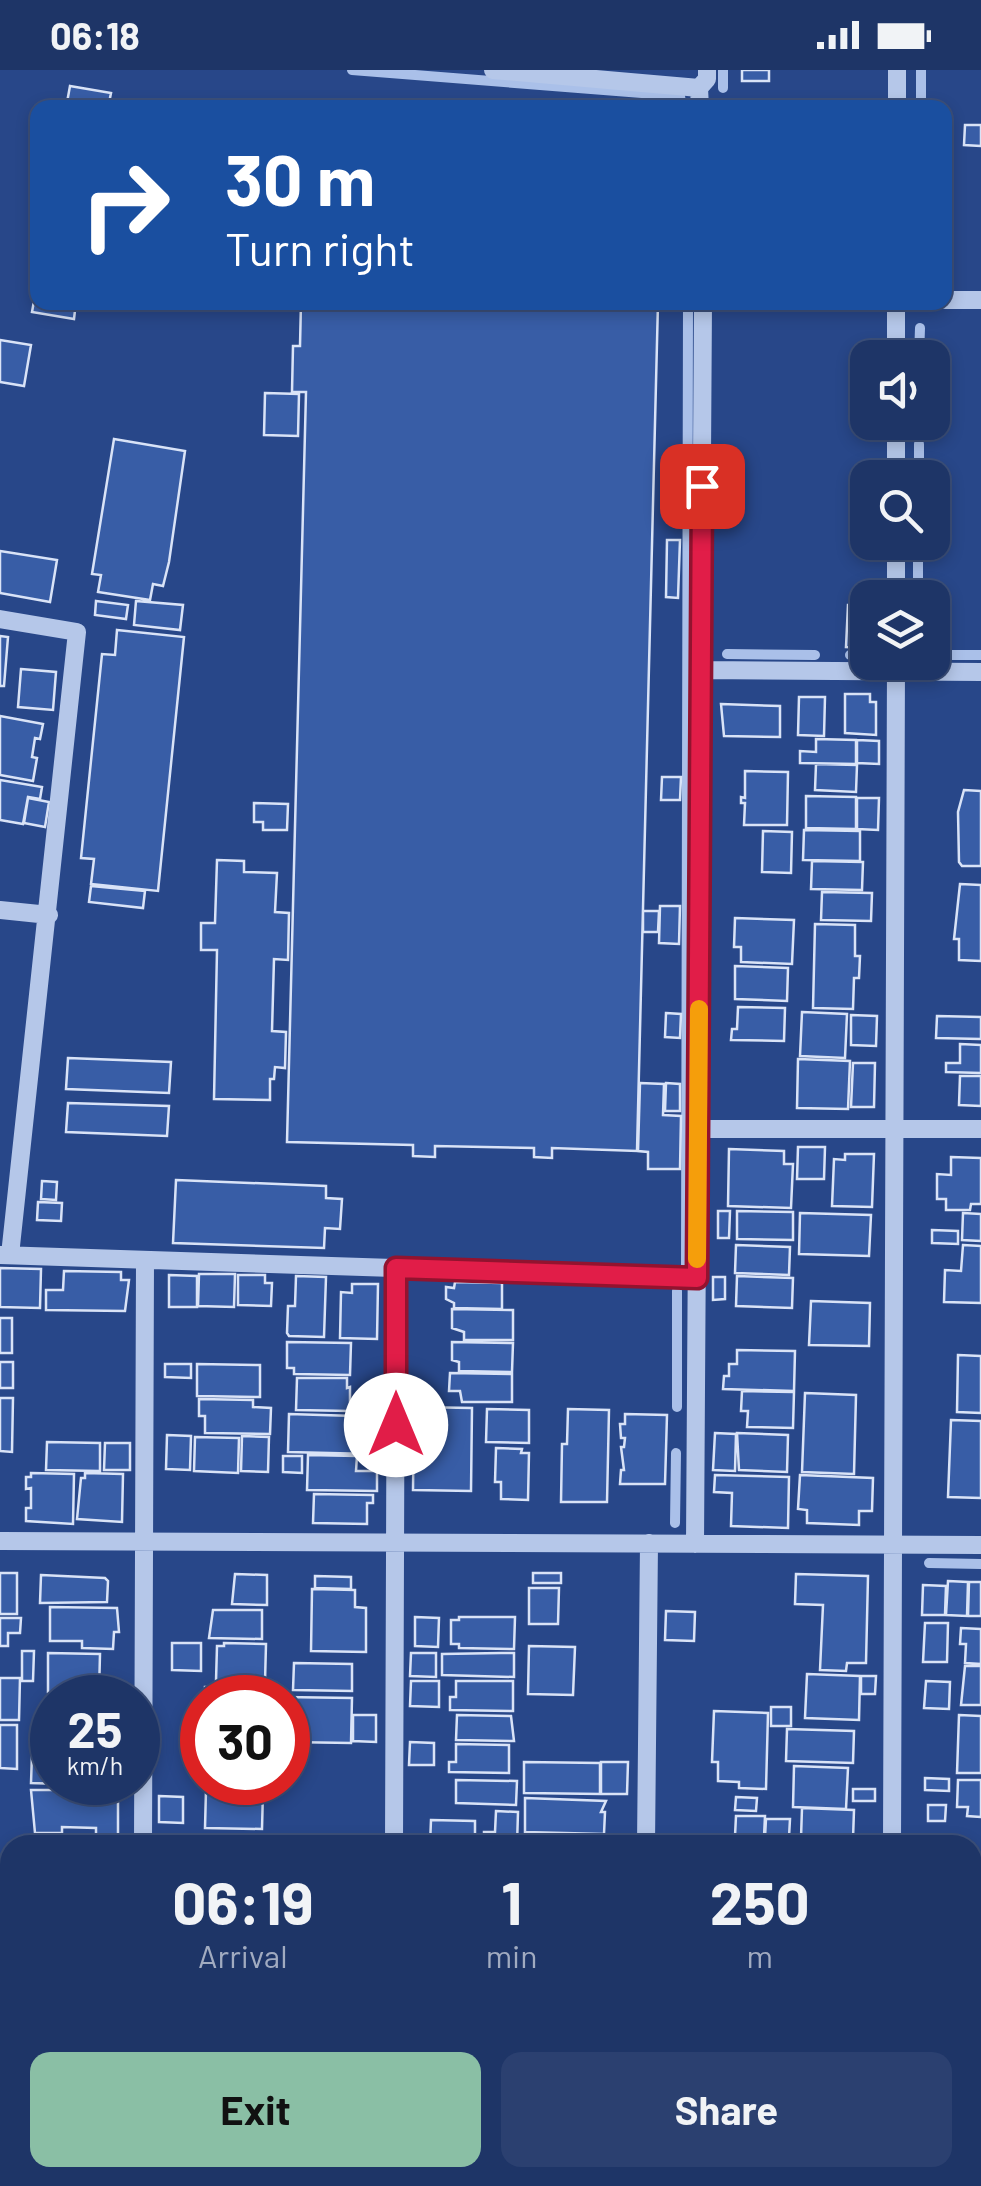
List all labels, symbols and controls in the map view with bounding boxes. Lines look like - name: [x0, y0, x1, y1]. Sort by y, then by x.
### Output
- text: 06:18: [50, 12, 140, 58]
- text: 30 m: [225, 136, 375, 220]
- icon: right: [60, 140, 190, 270]
- text: Turn right: [225, 221, 415, 275]
- map controls: [850, 340, 950, 680]
- button: sound: [850, 340, 950, 440]
- pin: [660, 444, 745, 529]
- icon: arrive: [675, 459, 730, 514]
- button: search: [850, 460, 950, 560]
- button: layers: [850, 580, 950, 680]
- position arrow: [344, 1373, 448, 1477]
- speed limit sign: 30: [180, 1675, 310, 1805]
- text: 25: [68, 1698, 122, 1758]
- text: km/h: [67, 1750, 123, 1780]
- text: 06:19: [172, 1865, 314, 1937]
- text: 1: [501, 1865, 522, 1937]
- text: 250: [710, 1865, 810, 1937]
- text: Arrival: [198, 1936, 288, 1974]
- text: min: [486, 1936, 538, 1974]
- text: m: [747, 1936, 773, 1974]
- button: Exit: [30, 2052, 481, 2167]
- button: Share: [501, 2052, 952, 2167]

